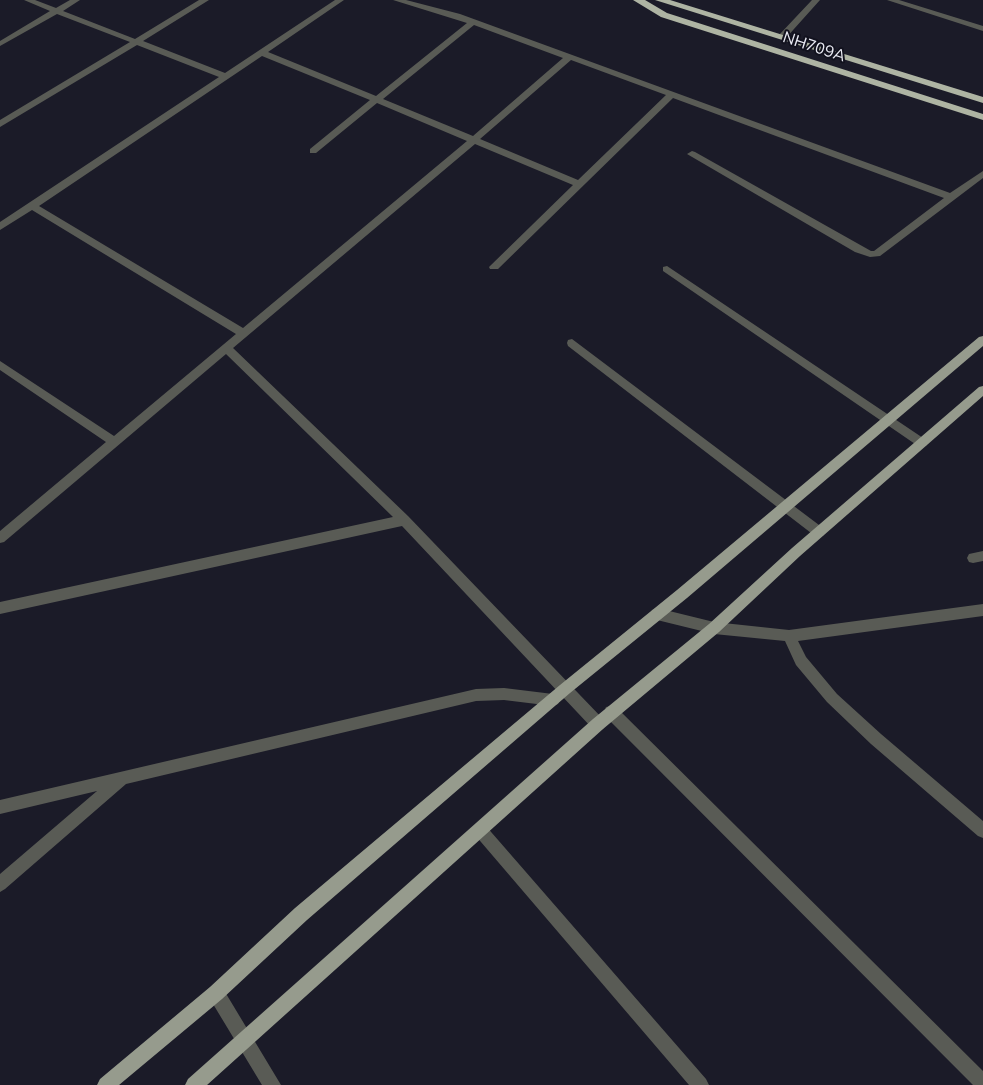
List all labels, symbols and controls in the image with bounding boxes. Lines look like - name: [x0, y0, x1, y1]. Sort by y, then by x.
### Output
- street label: NH709A: [780, 28, 848, 66]

